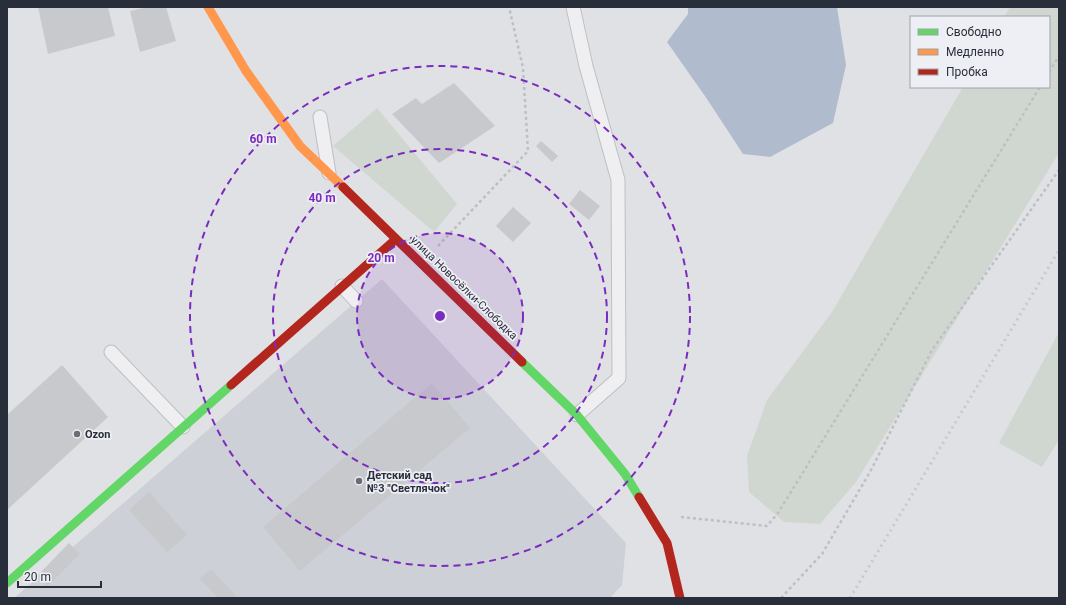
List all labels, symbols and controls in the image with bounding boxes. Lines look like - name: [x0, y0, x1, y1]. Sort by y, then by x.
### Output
- legend: [910, 16, 1050, 88]
- text: Свободно: [946, 25, 1002, 39]
- text: Медленно: [946, 45, 1004, 59]
- text: Пробка: [946, 65, 988, 79]
- text: 60 m: [249, 132, 277, 146]
- text: 40 m: [308, 191, 336, 205]
- street label: улица Новосёлки-Слободка: [408, 234, 520, 342]
- text: 20 m: [367, 251, 395, 265]
- centre of rings: [433, 309, 447, 323]
- place label: Ozon: [85, 428, 110, 441]
- marker: Ozon: [72, 429, 82, 439]
- place label: Детский сад №3 "Светлячок": [367, 469, 450, 495]
- marker: Детский сад №3 "Светлячок": [354, 476, 364, 486]
- scale bar: [18, 563, 101, 589]
- text: 20 m: [24, 570, 51, 584]

